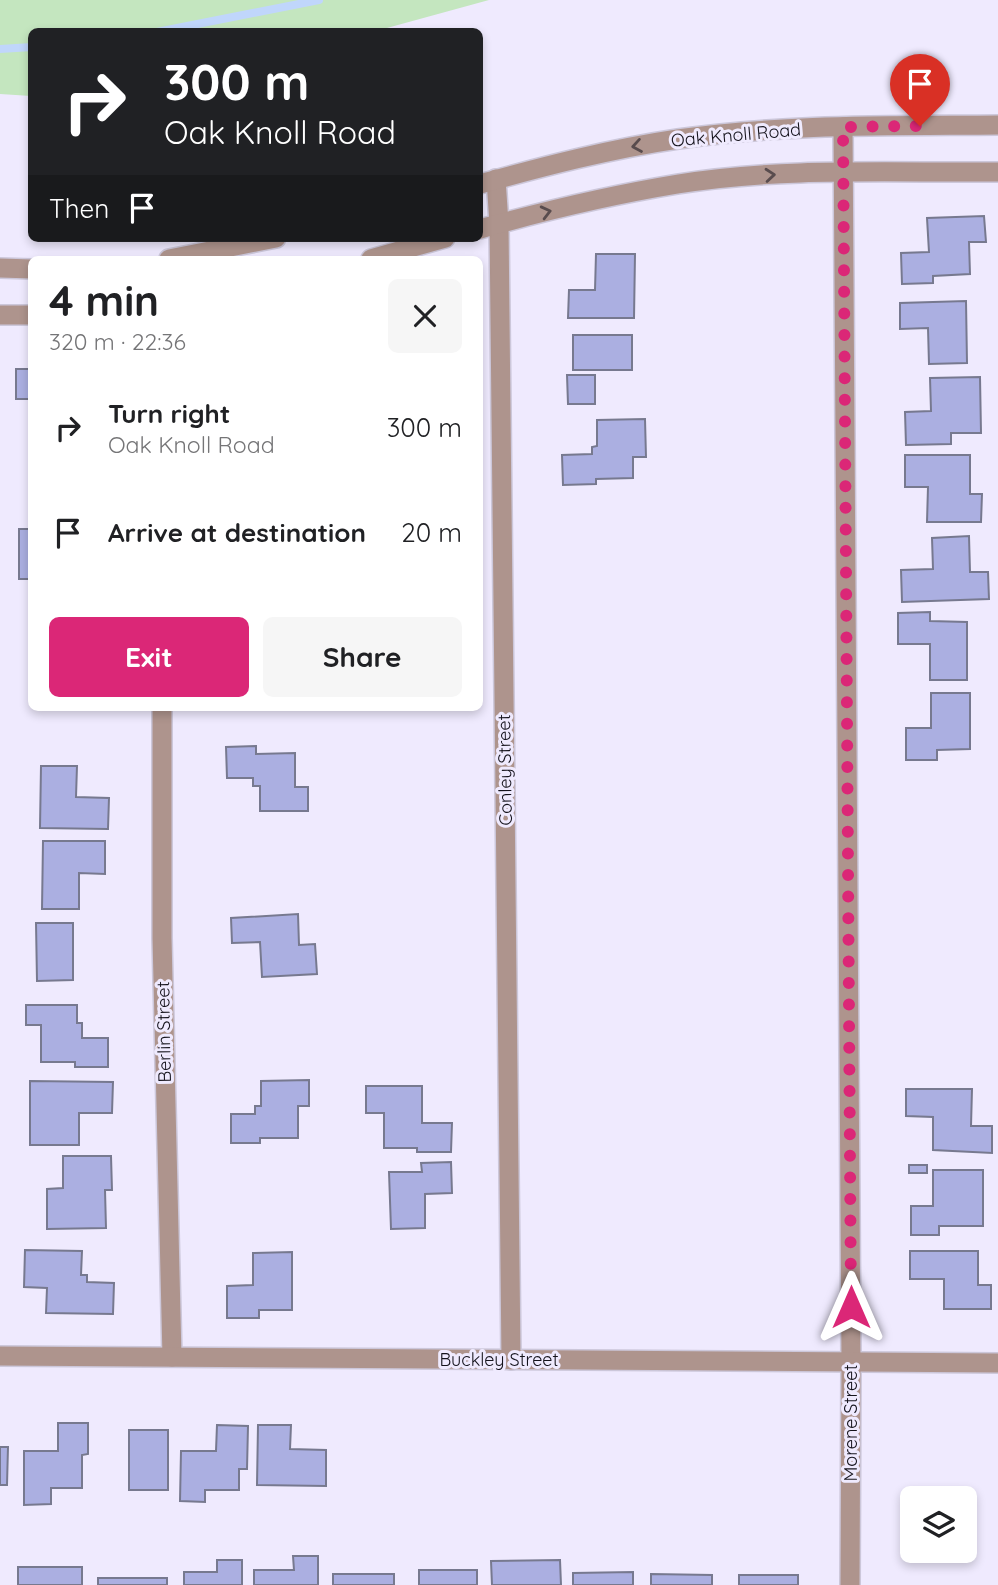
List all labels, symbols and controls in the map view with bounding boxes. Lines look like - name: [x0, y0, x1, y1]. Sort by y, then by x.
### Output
- text: 300 m: [164, 51, 309, 112]
- pin: [890, 54, 950, 126]
- icon: right: [49, 56, 140, 147]
- icon: arrive: [901, 65, 939, 103]
- text: Oak Knoll Road: [164, 112, 396, 152]
- street label: Oak Knoll Road: [670, 117, 802, 152]
- one-way arrow: [631, 138, 643, 153]
- one-way arrow: [765, 168, 776, 183]
- icon: arrive: [123, 189, 161, 227]
- text: Then: [49, 192, 109, 225]
- one-way arrow: [540, 206, 552, 220]
- text: 4 min: [49, 274, 159, 327]
- button: close: [388, 279, 462, 353]
- text: 320 m · 22:36: [49, 327, 186, 356]
- text: Turn right: [108, 397, 230, 430]
- icon: right: [49, 409, 87, 447]
- text: 300 m: [387, 411, 462, 444]
- text: Oak Knoll Road: [108, 430, 275, 459]
- icon: arrive: [49, 514, 87, 552]
- text: Arrive at destination: [108, 516, 366, 549]
- text: 20 m: [401, 516, 462, 549]
- button: Exit: [49, 617, 249, 697]
- button: Share: [263, 617, 462, 697]
- street label: Conley Street: [492, 714, 517, 826]
- street label: Berlin Street: [151, 981, 176, 1083]
- position arrow: [814, 1270, 888, 1344]
- street label: Buckley Street: [439, 1348, 559, 1371]
- street label: Morene Street: [839, 1364, 862, 1482]
- map controls: [900, 1486, 977, 1563]
- button: layers: [900, 1486, 977, 1563]

